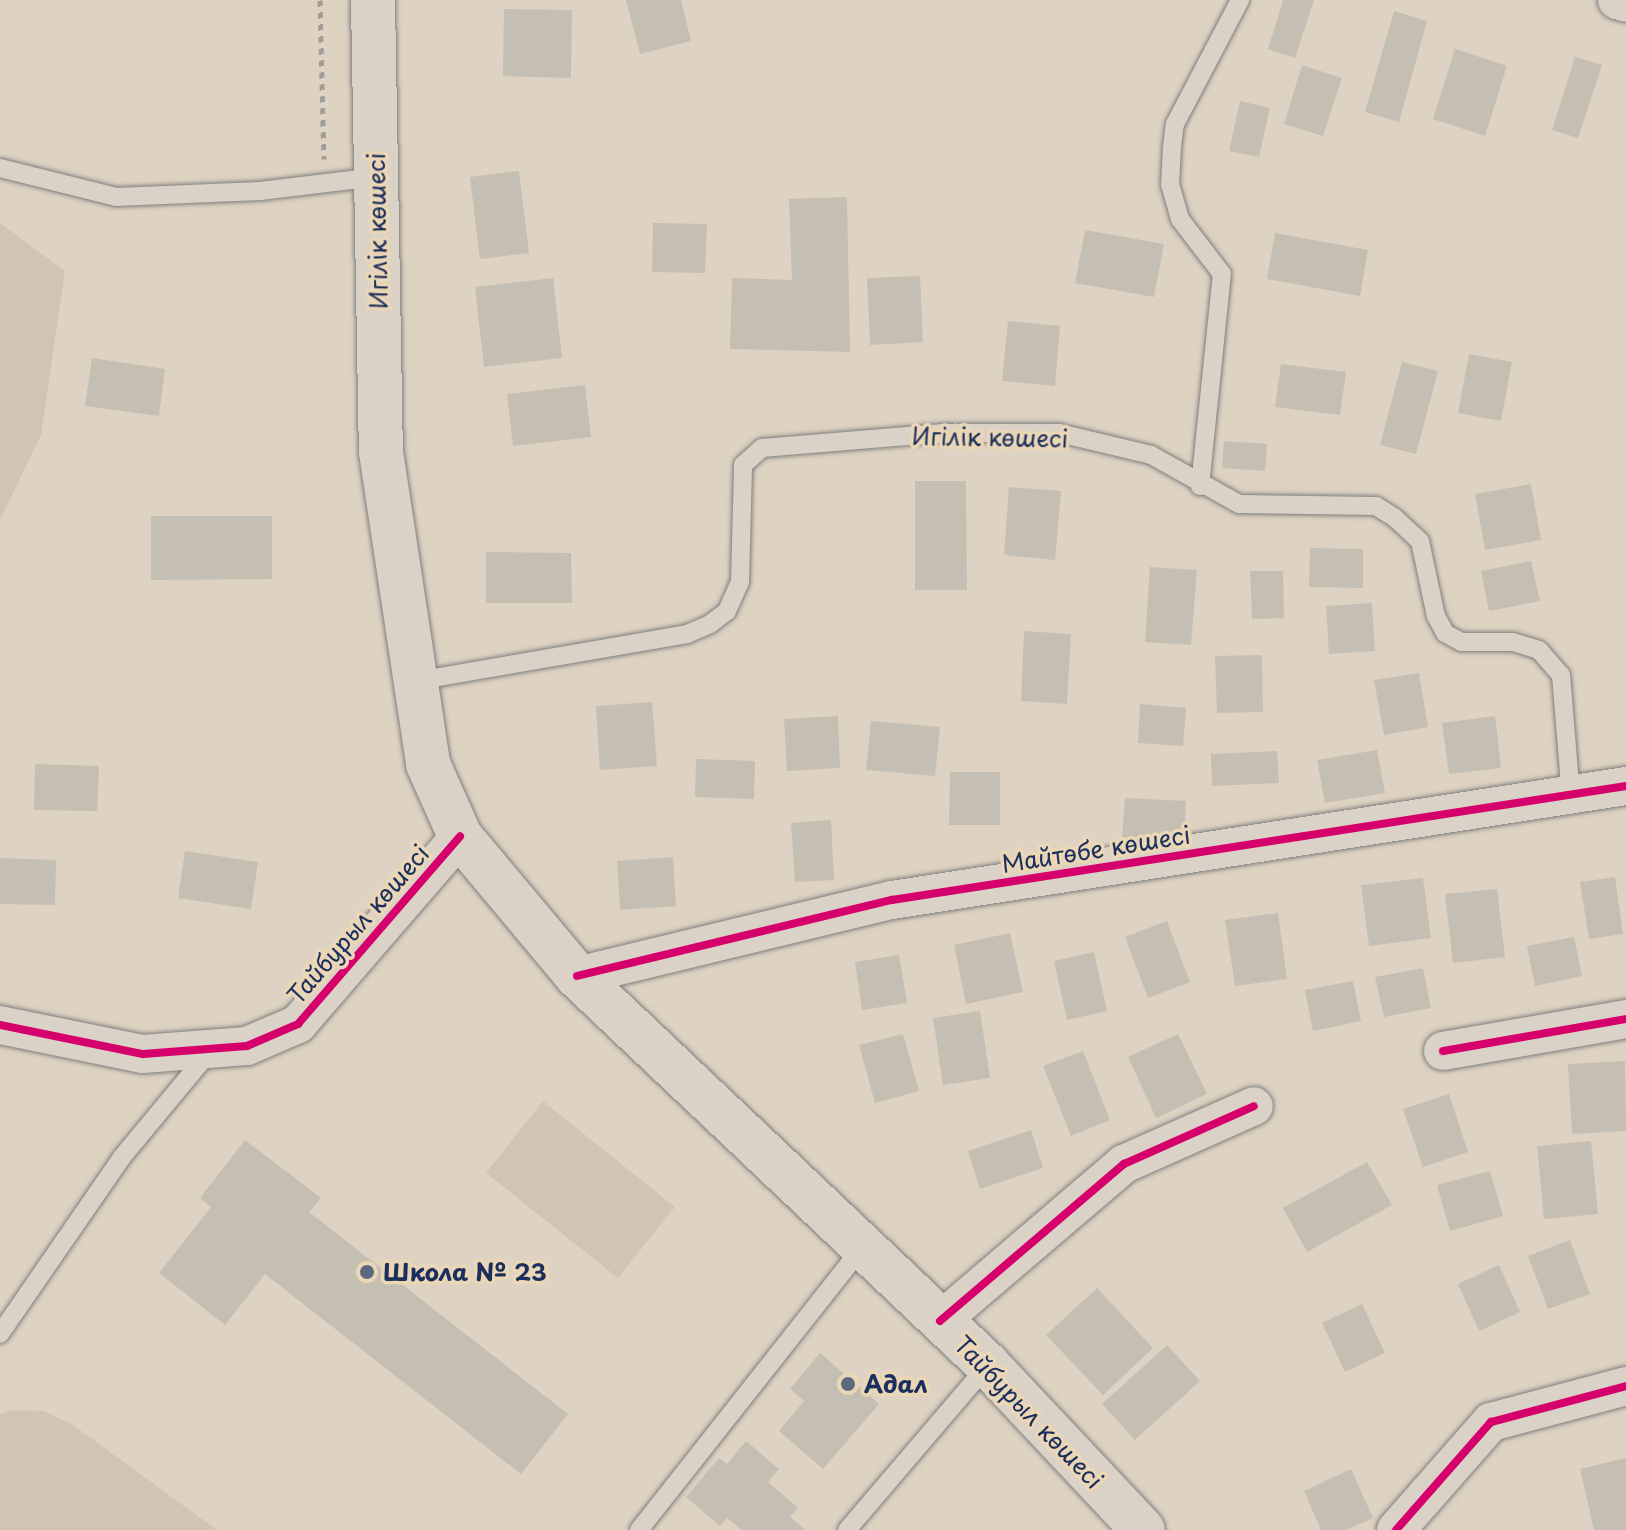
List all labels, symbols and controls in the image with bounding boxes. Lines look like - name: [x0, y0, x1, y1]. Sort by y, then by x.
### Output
- street label: Игілік көшесі: [361, 152, 393, 310]
- street label: Игілік көшесі: [911, 421, 1069, 453]
- street label: Майтөбе көшесі: [999, 820, 1193, 878]
- street label: Тайбурыл көшесі: [281, 839, 435, 1009]
- place label: Школа № 23: [383, 1258, 548, 1286]
- marker: Школа № 23: [358, 1263, 376, 1281]
- street label: Тайбурыл көшесі: [949, 1330, 1109, 1494]
- place label: Адал: [864, 1370, 927, 1398]
- marker: Адал: [839, 1375, 857, 1393]

